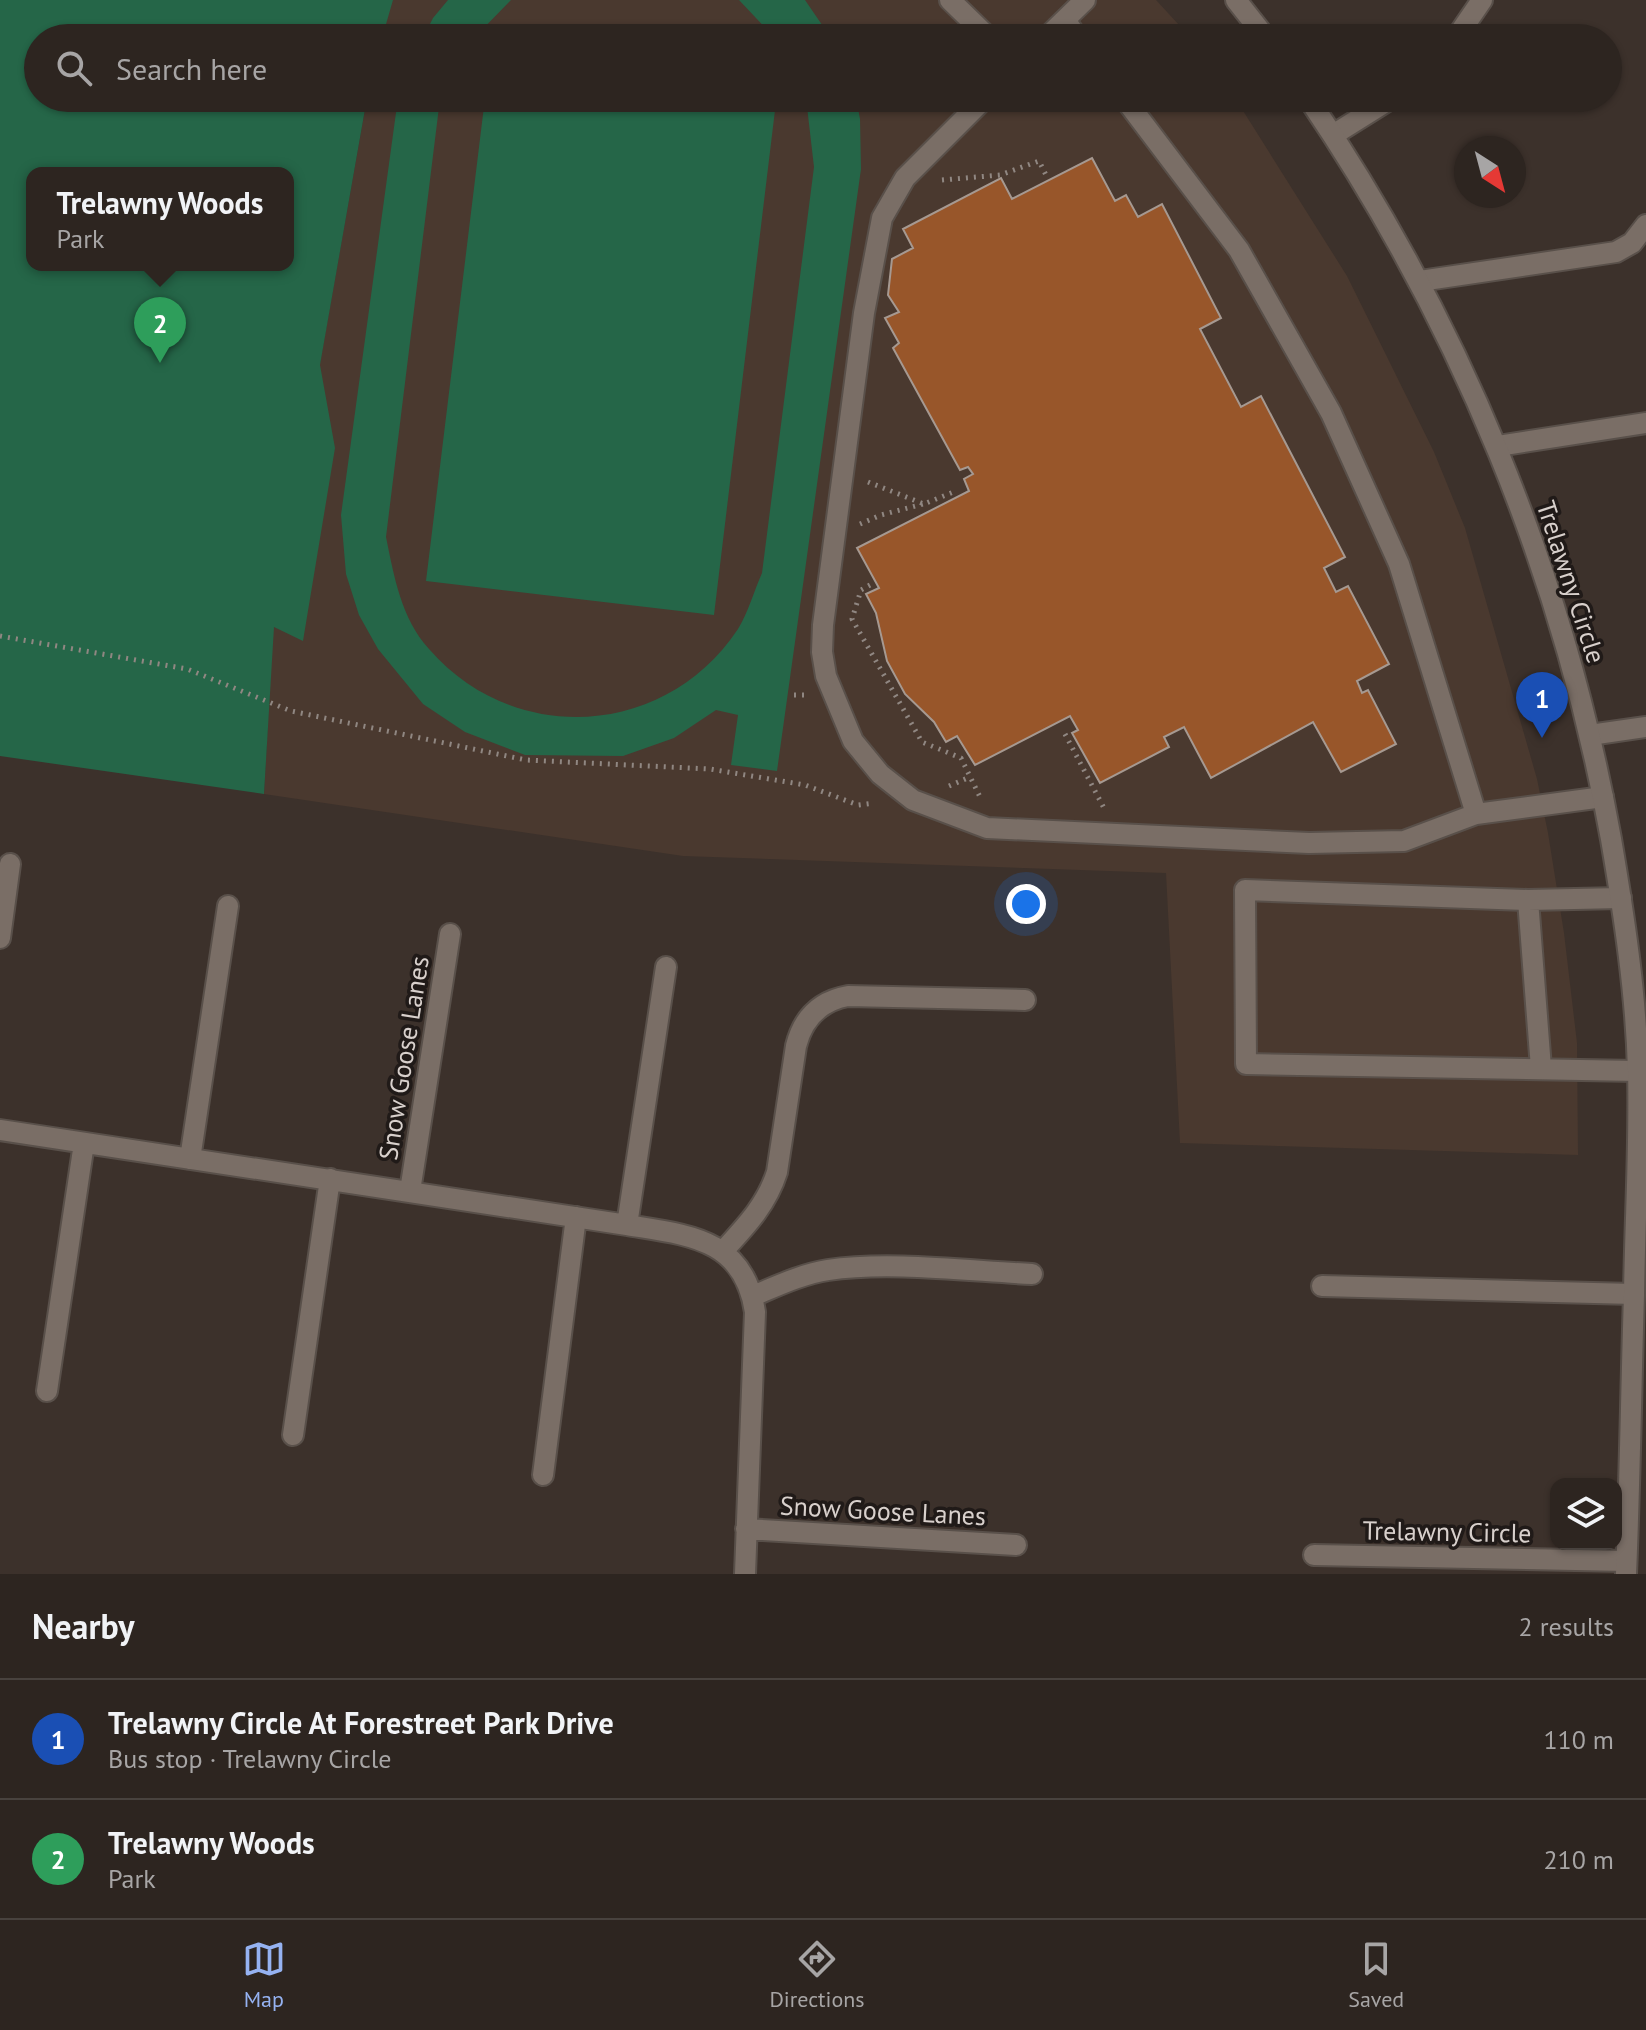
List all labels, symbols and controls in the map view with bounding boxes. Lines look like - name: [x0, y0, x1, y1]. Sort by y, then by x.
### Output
- search box: [24, 24, 1622, 112]
- icon: search: [52, 46, 96, 90]
- text: Search here: [116, 49, 267, 88]
- north arrow: [1454, 136, 1526, 208]
- popup: [26, 167, 294, 271]
- text: Trelawny Woods: [57, 183, 263, 222]
- text: Park: [57, 222, 104, 255]
- pin: 2: [134, 297, 186, 363]
- street label: Trelawny Circle: [1530, 496, 1613, 667]
- pin: 1: [1516, 672, 1568, 738]
- your location: [1006, 884, 1046, 924]
- street label: Snow Goose Lanes: [371, 954, 436, 1162]
- map controls: [1550, 1478, 1622, 1550]
- button: layers: [1550, 1478, 1622, 1550]
- street label: Snow Goose Lanes: [779, 1489, 987, 1532]
- street label: Trelawny Circle: [1362, 1514, 1532, 1549]
- text: Nearby: [32, 1604, 134, 1648]
- text: 2 results: [1519, 1610, 1614, 1643]
- text: Trelawny Circle At Forestreet Park Drive: [108, 1703, 614, 1742]
- text: 1: [51, 1723, 65, 1756]
- text: 110 m: [1543, 1723, 1614, 1756]
- text: Bus stop · Trelawny Circle: [108, 1742, 391, 1775]
- text: Trelawny Woods: [108, 1823, 315, 1862]
- text: 2: [51, 1843, 65, 1876]
- text: 210 m: [1543, 1843, 1614, 1876]
- text: Park: [108, 1862, 156, 1895]
- tab: Map: [242, 1937, 286, 2013]
- tab: Directions: [769, 1937, 865, 2013]
- tab: Saved: [1348, 1937, 1404, 2013]

